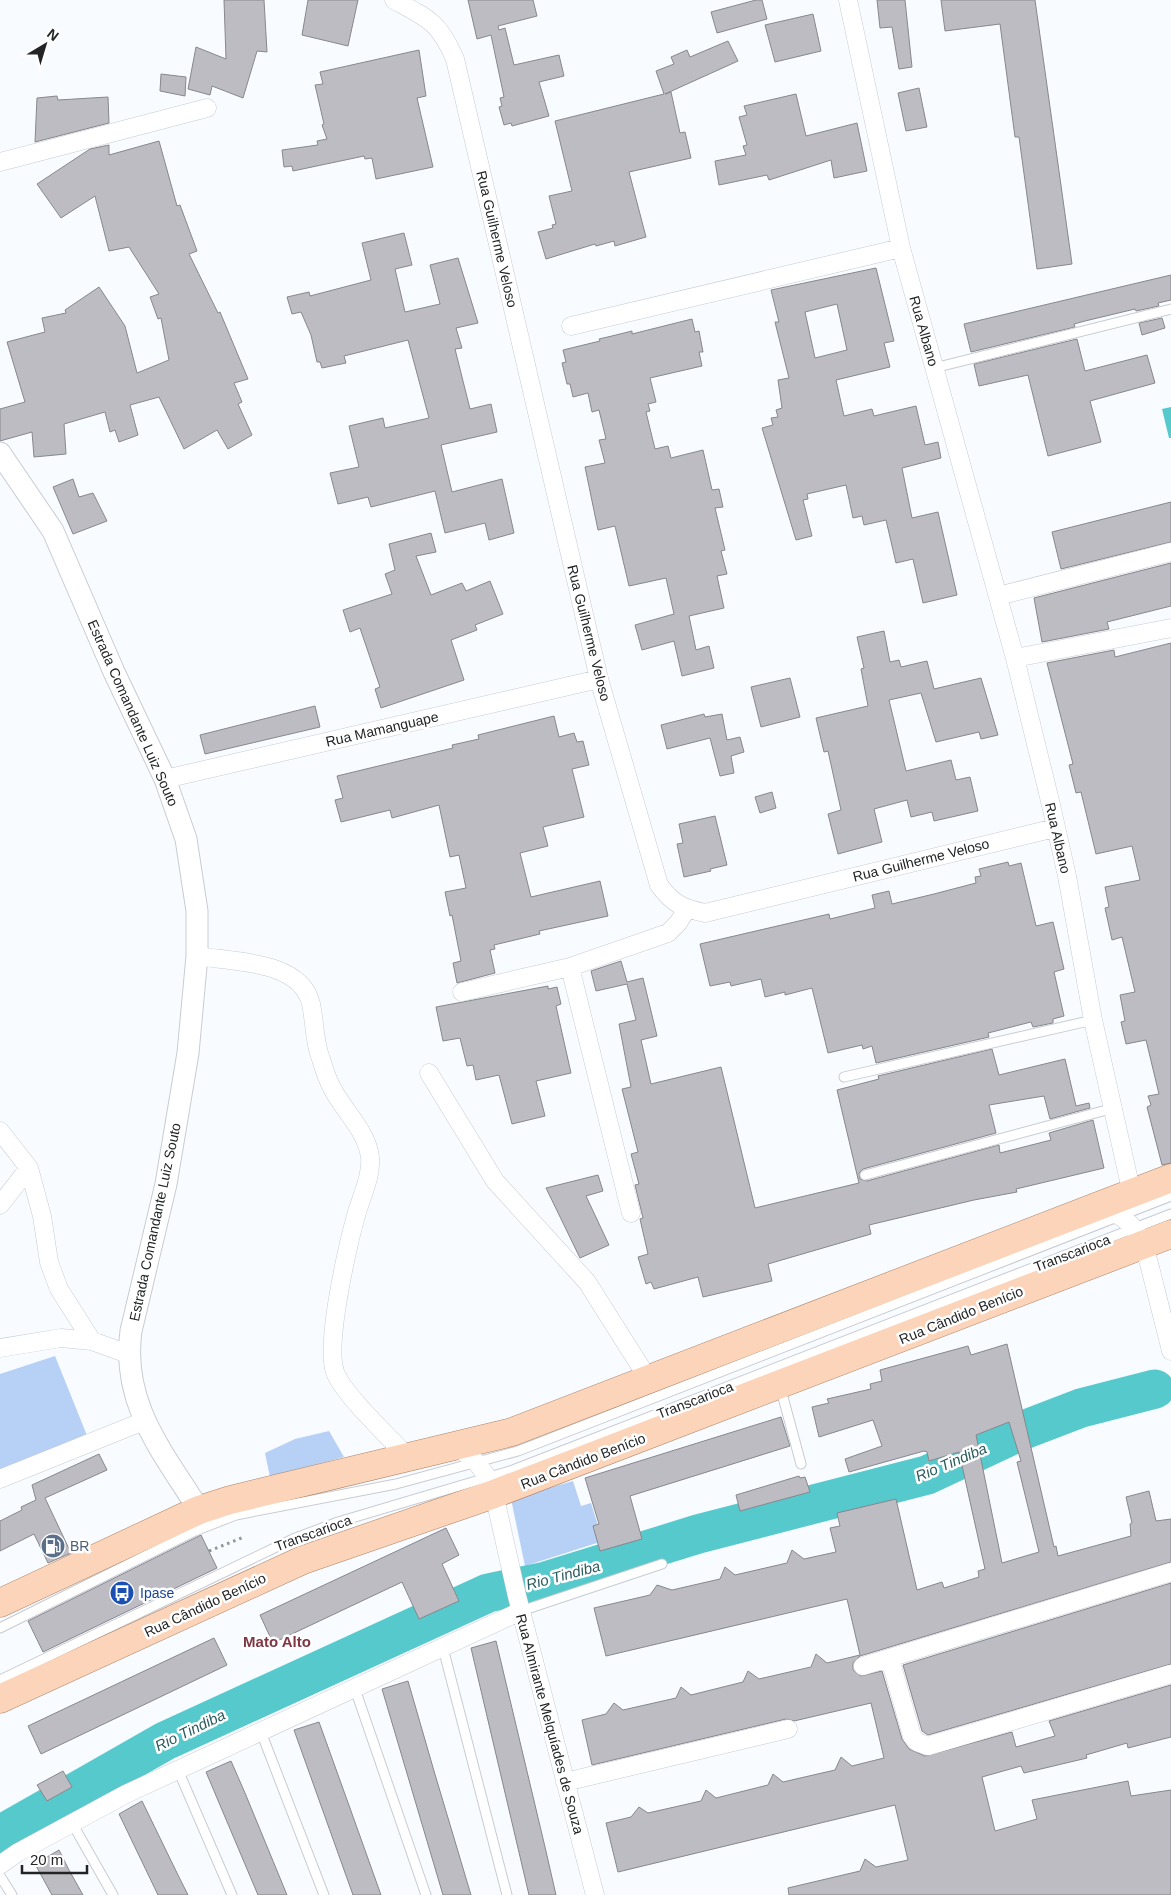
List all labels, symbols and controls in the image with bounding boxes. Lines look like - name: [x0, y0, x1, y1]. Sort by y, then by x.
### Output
- north arrow: [20, 20, 70, 70]
- text: N: [44, 25, 62, 44]
- street label: Rua Guilherme Veloso: [473, 169, 521, 309]
- street label: Rua Albano: [906, 294, 942, 368]
- street label: Rua Guilherme Veloso: [564, 563, 614, 703]
- street label: Estrada Comandante Luiz Souto: [85, 617, 182, 809]
- street label: Rua Mamanguape: [324, 708, 440, 750]
- street label: Rua Albano: [1042, 801, 1074, 875]
- street label: Rua Guilherme Veloso: [851, 835, 991, 885]
- street label: Estrada Comandante Luiz Souto: [126, 1121, 184, 1323]
- street label: Transcarioca: [1032, 1231, 1113, 1275]
- street label: Rua Cândido Benício: [897, 1283, 1026, 1347]
- street label: Transcarioca: [655, 1378, 736, 1422]
- street label: Rua Cândido Benício: [518, 1430, 648, 1492]
- water label: Rio Tindiba: [913, 1439, 989, 1485]
- street label: Transcarioca: [272, 1512, 354, 1554]
- fuel station icon: BR: [40, 1533, 66, 1559]
- place label: BR: [70, 1538, 89, 1554]
- water label: Rio Tindiba: [524, 1557, 602, 1593]
- street label: Rua Cândido Benício: [142, 1570, 269, 1640]
- bus stop icon: Ipase: [109, 1580, 135, 1606]
- place label: Ipase: [140, 1585, 174, 1601]
- street label: Rua Almirante Melquíades de Souza: [513, 1612, 587, 1836]
- district label: Mato Alto: [243, 1633, 311, 1650]
- water label: Rio Tindiba: [152, 1706, 228, 1754]
- scale bar: [22, 1842, 88, 1874]
- text: 20 m: [30, 1851, 63, 1868]

